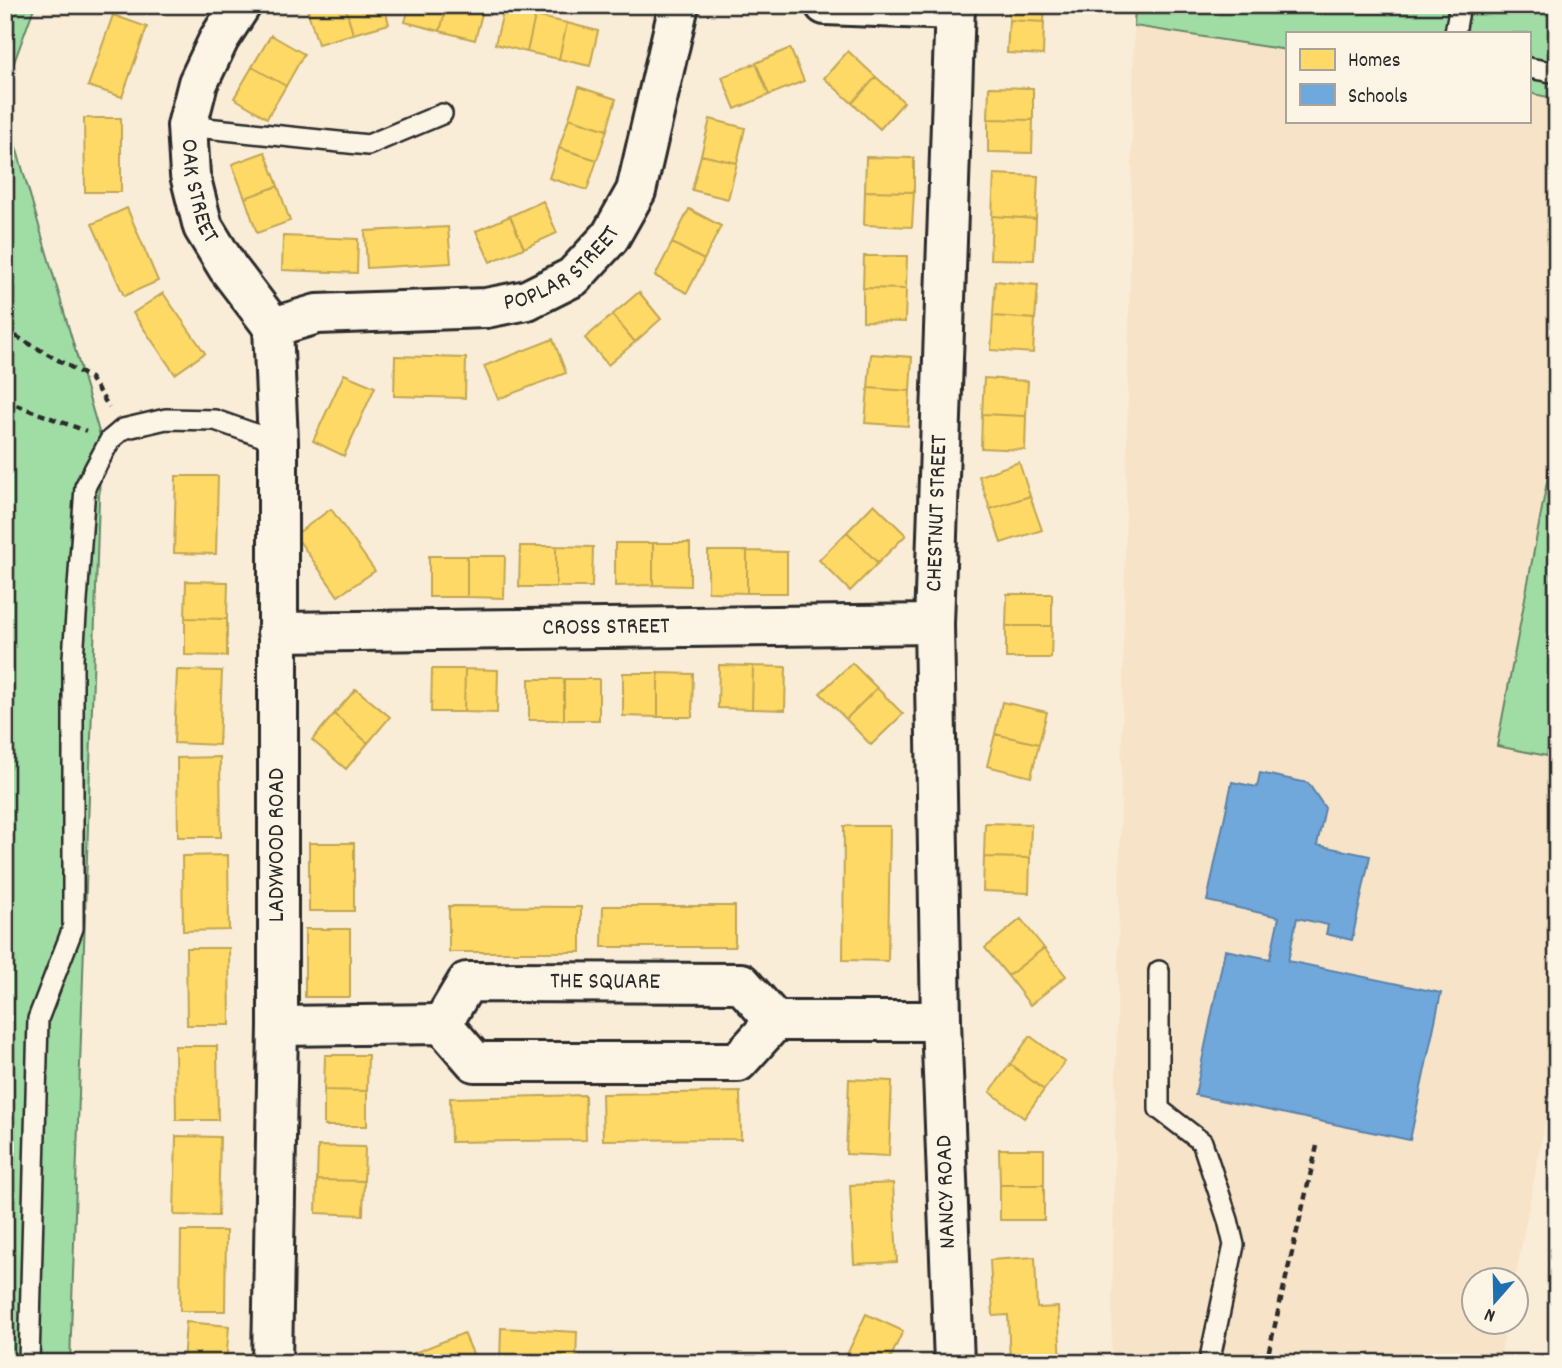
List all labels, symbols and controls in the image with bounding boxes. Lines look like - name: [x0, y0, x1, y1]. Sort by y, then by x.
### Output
- legend: [1286, 32, 1530, 122]
- text: Homes: [1348, 47, 1401, 77]
- text: Schools: [1348, 83, 1408, 113]
- street label: OAK STREET: [171, 138, 227, 251]
- street label: POPLAR STREET: [501, 220, 630, 321]
- street label: CHESTNUT STREET: [918, 434, 957, 592]
- street label: CROSS STREET: [542, 610, 670, 646]
- street label: LADYWOOD ROAD: [261, 768, 295, 922]
- street label: THE SQUARE: [550, 965, 660, 1000]
- street label: NANCY ROAD: [928, 1134, 966, 1250]
- north arrow: [1460, 1266, 1530, 1336]
- text: N: [1481, 1299, 1499, 1328]

